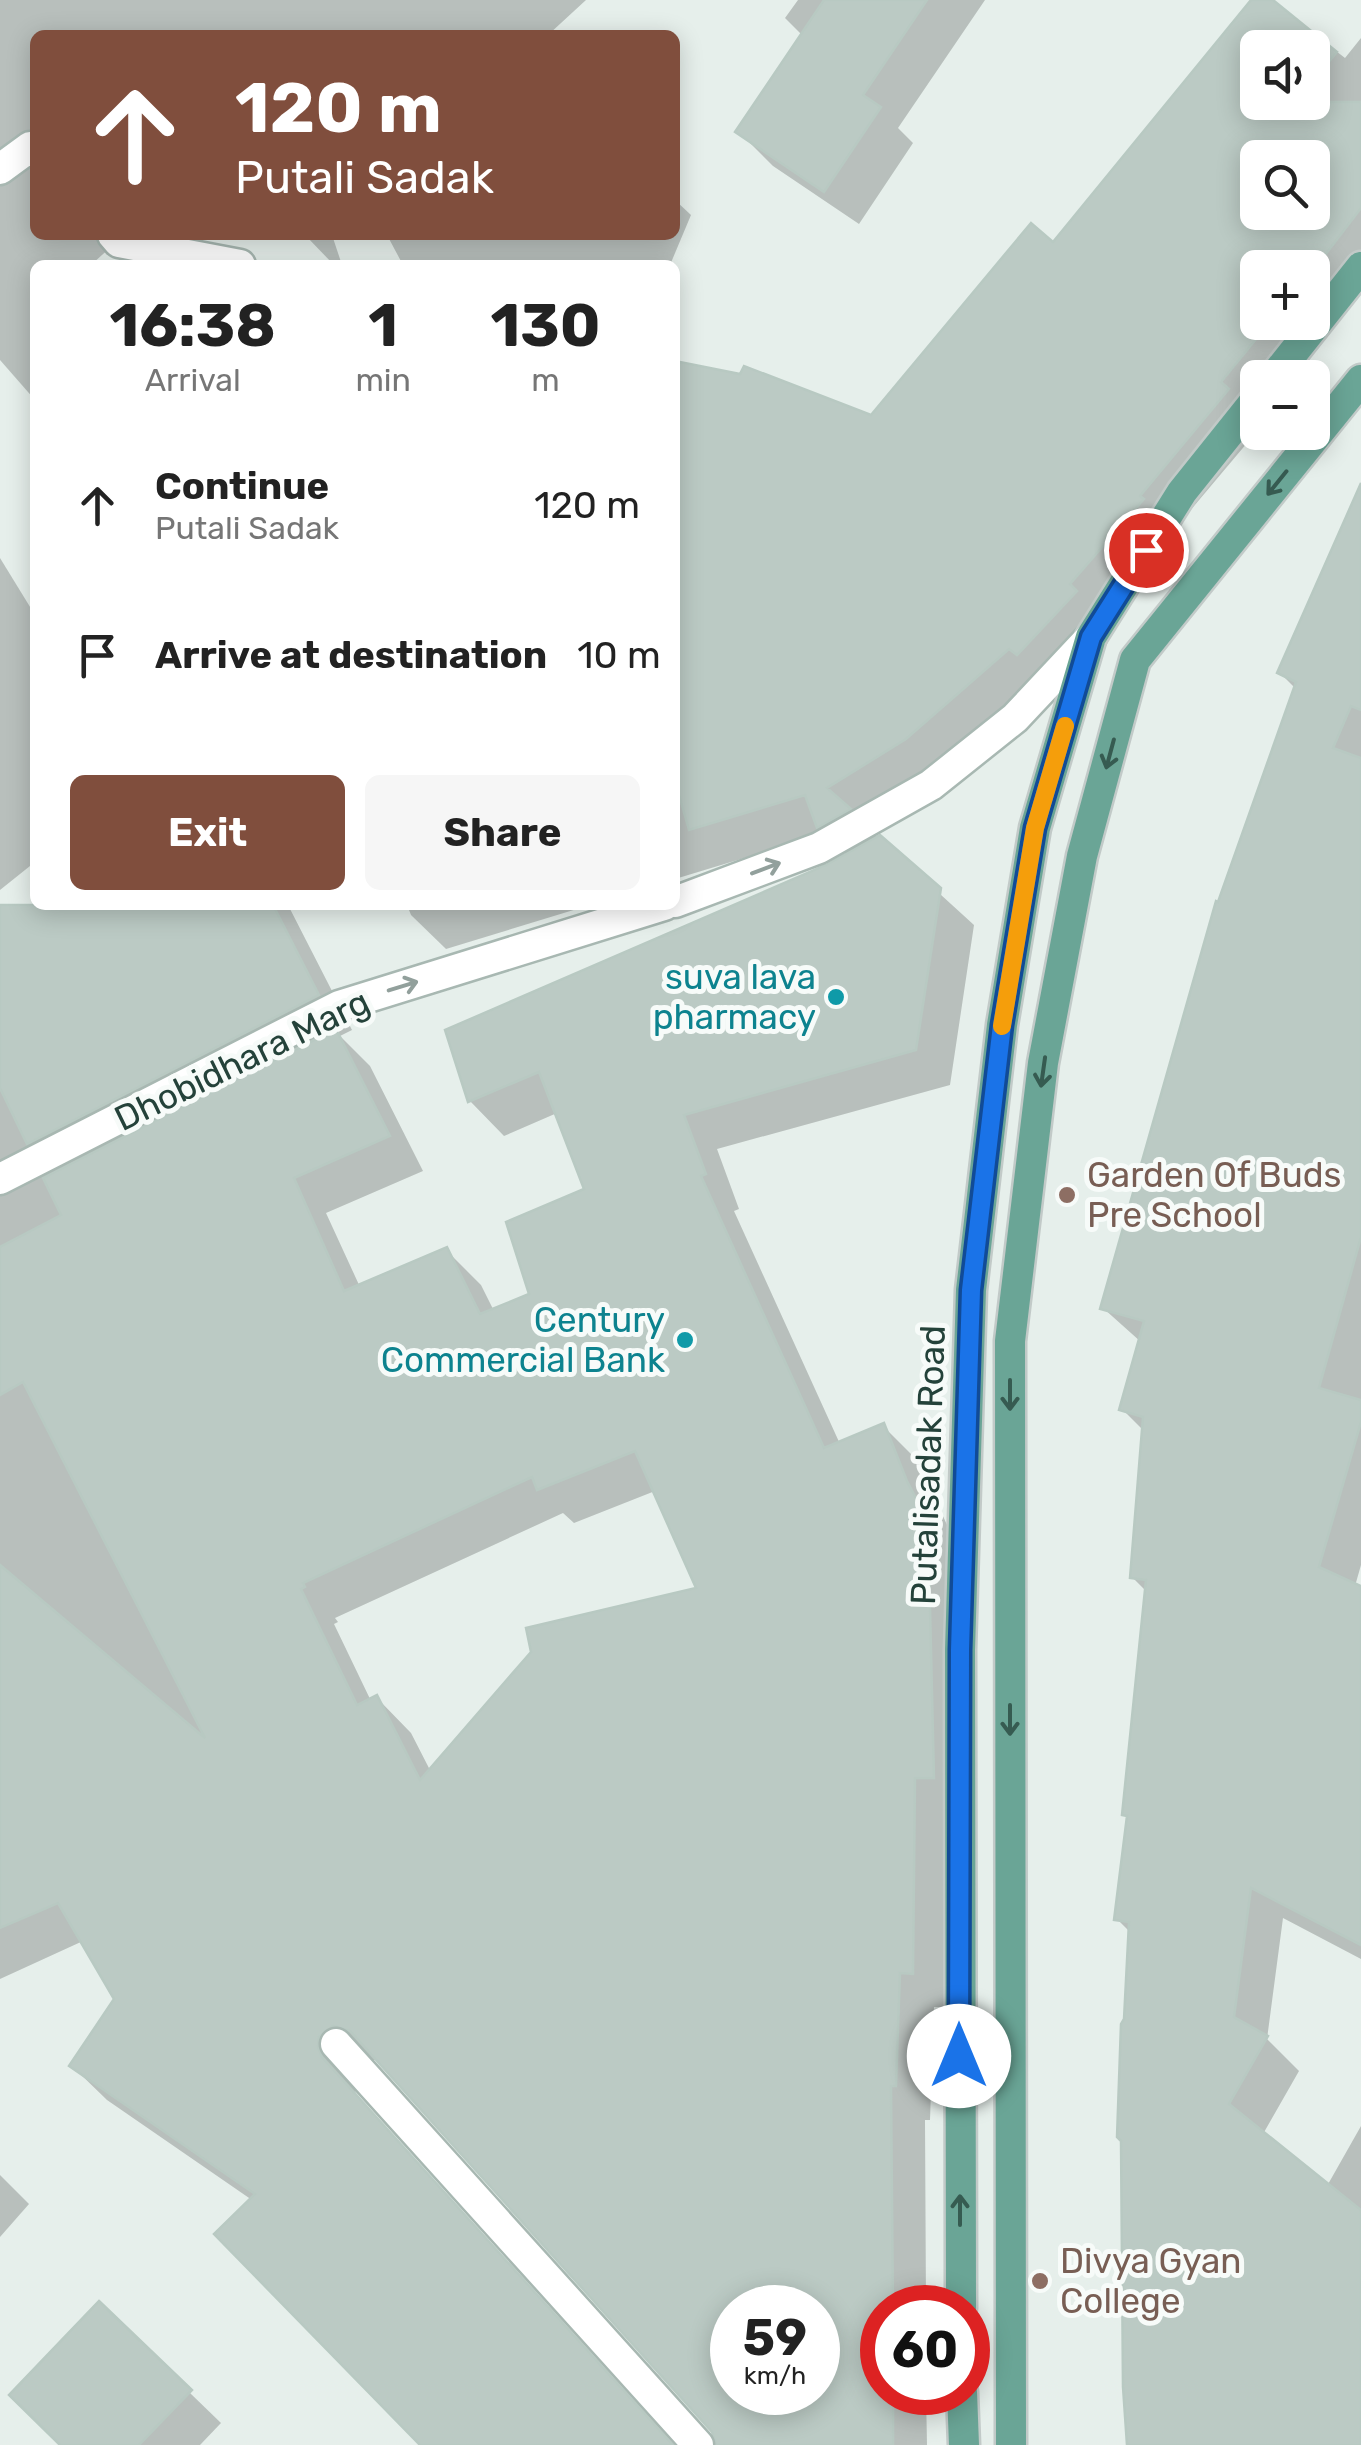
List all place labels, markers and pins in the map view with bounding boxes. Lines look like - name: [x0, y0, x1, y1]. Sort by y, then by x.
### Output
- pin: [1104, 508, 1189, 593]
- place label: suva lava pharmacy: [653, 956, 816, 1038]
- marker: suva lava pharmacy: [825, 986, 847, 1008]
- place label: Garden Of Buds Pre School: [1087, 1154, 1341, 1236]
- marker: Garden Of Buds Pre School: [1056, 1184, 1078, 1206]
- place label: Century Commercial Bank: [381, 1299, 665, 1381]
- marker: Century Commercial Bank: [674, 1329, 696, 1351]
- place label: Divya Gyan College: [1060, 2240, 1242, 2322]
- marker: Divya Gyan College: [1029, 2270, 1051, 2292]

